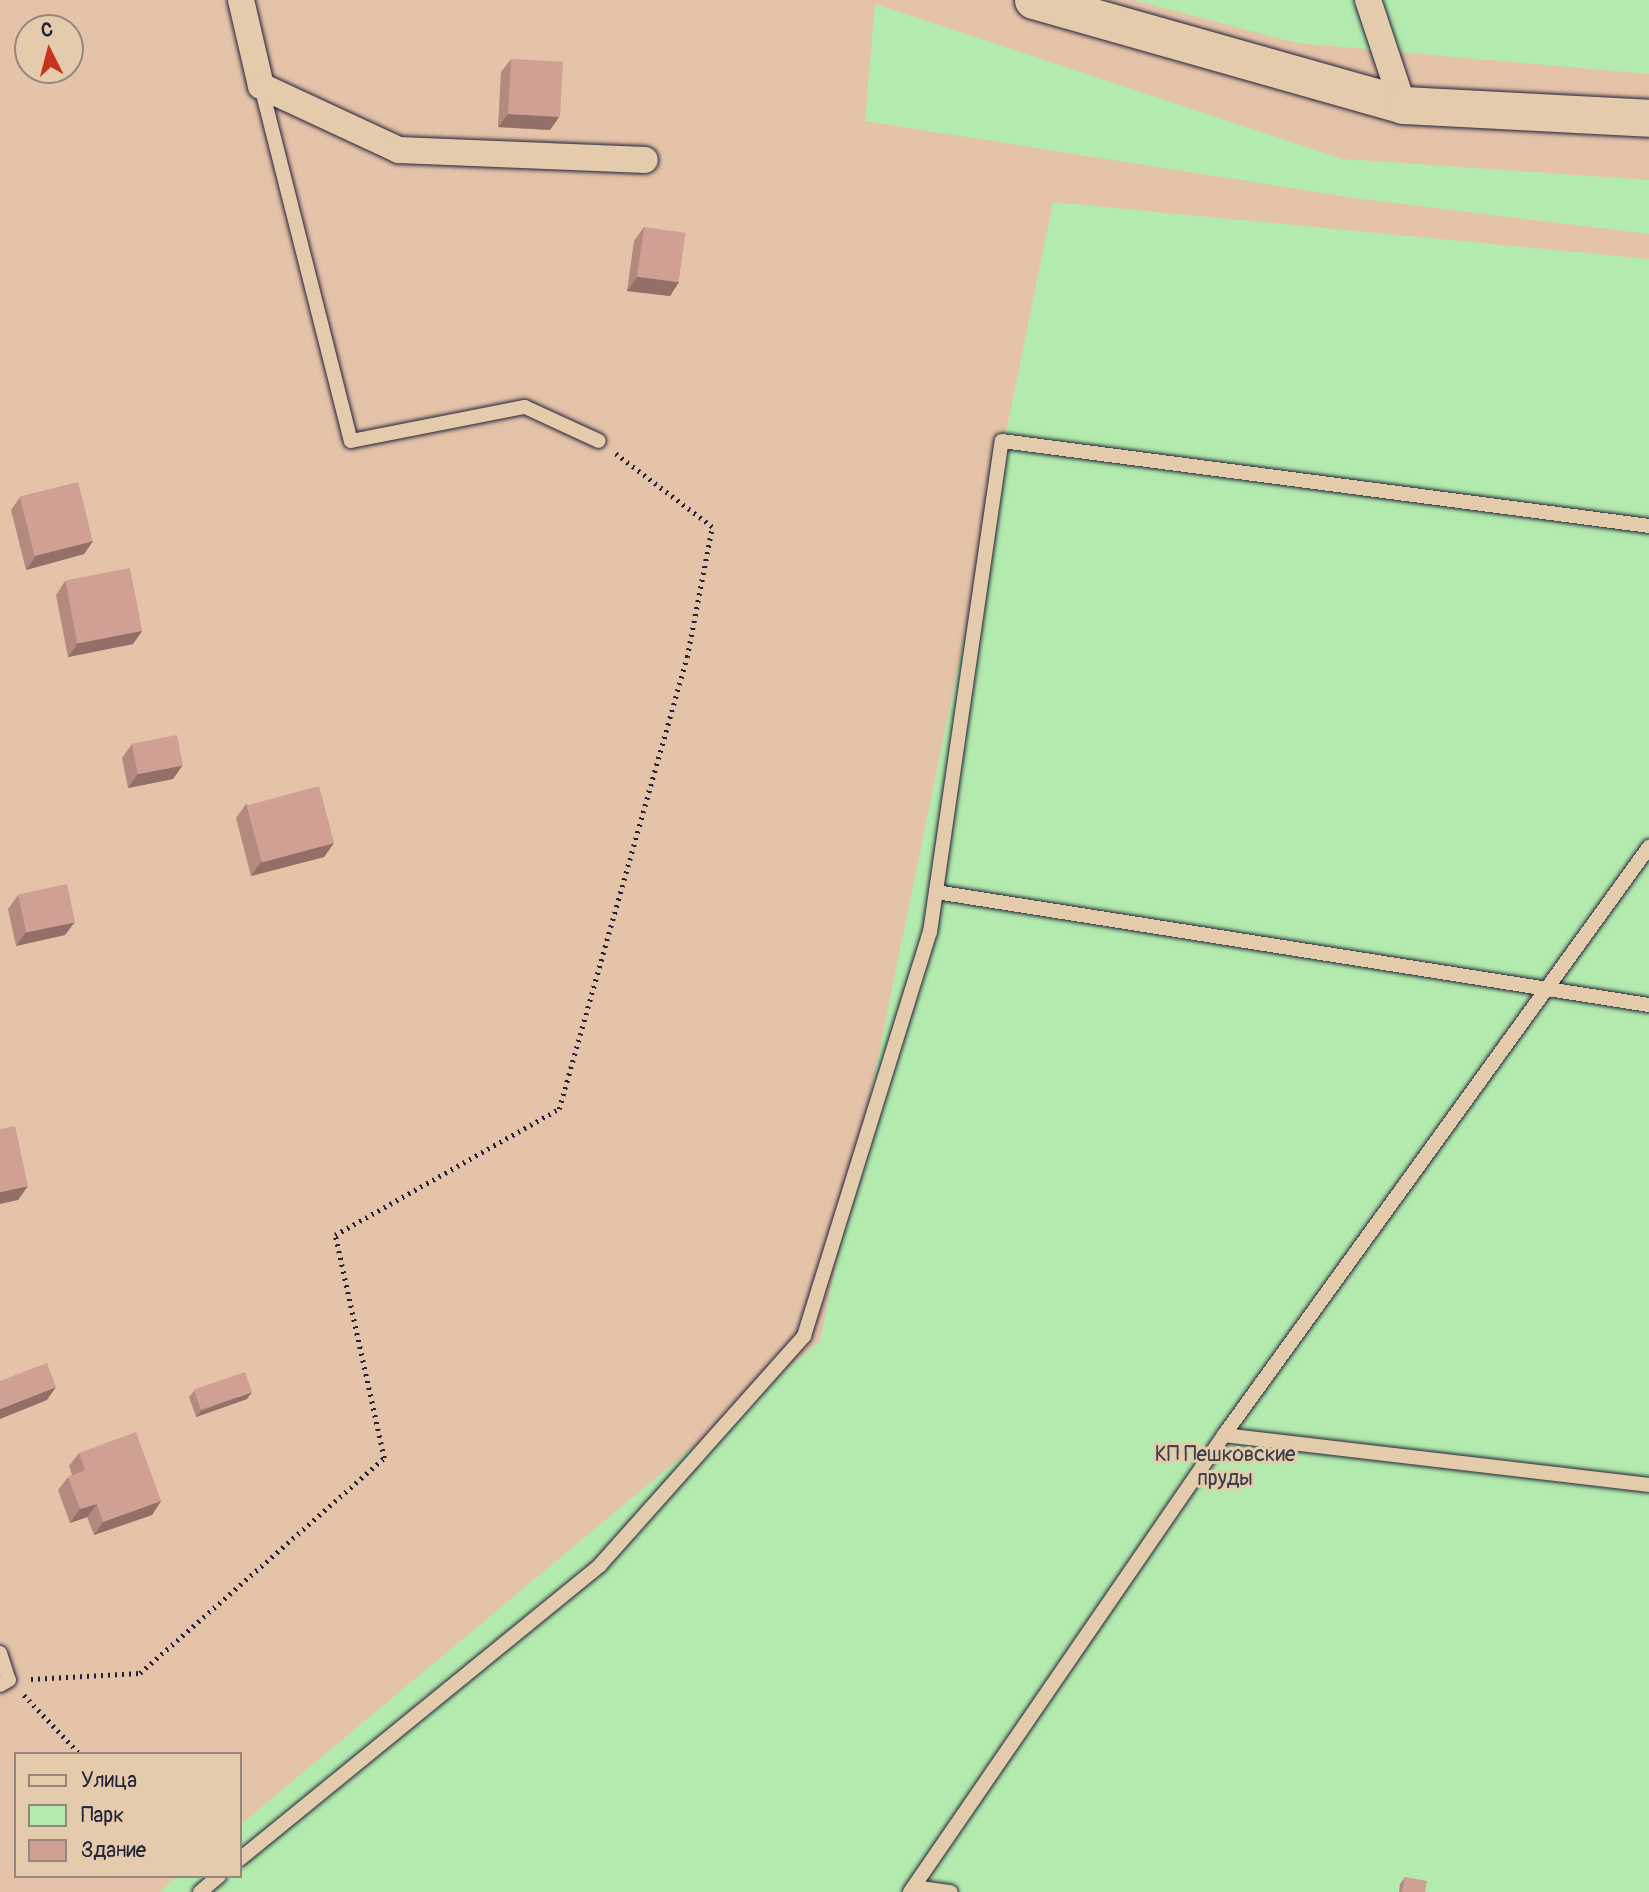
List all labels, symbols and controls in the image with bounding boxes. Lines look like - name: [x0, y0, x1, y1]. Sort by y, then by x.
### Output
- north arrow: [14, 14, 84, 84]
- text: С: [40, 18, 54, 43]
- park label: КП Пешковские пруды: [1155, 1442, 1295, 1492]
- legend: [14, 1752, 242, 1878]
- text: Улица: [81, 1767, 137, 1794]
- text: Парк: [81, 1802, 124, 1829]
- text: Здание: [81, 1837, 146, 1864]

